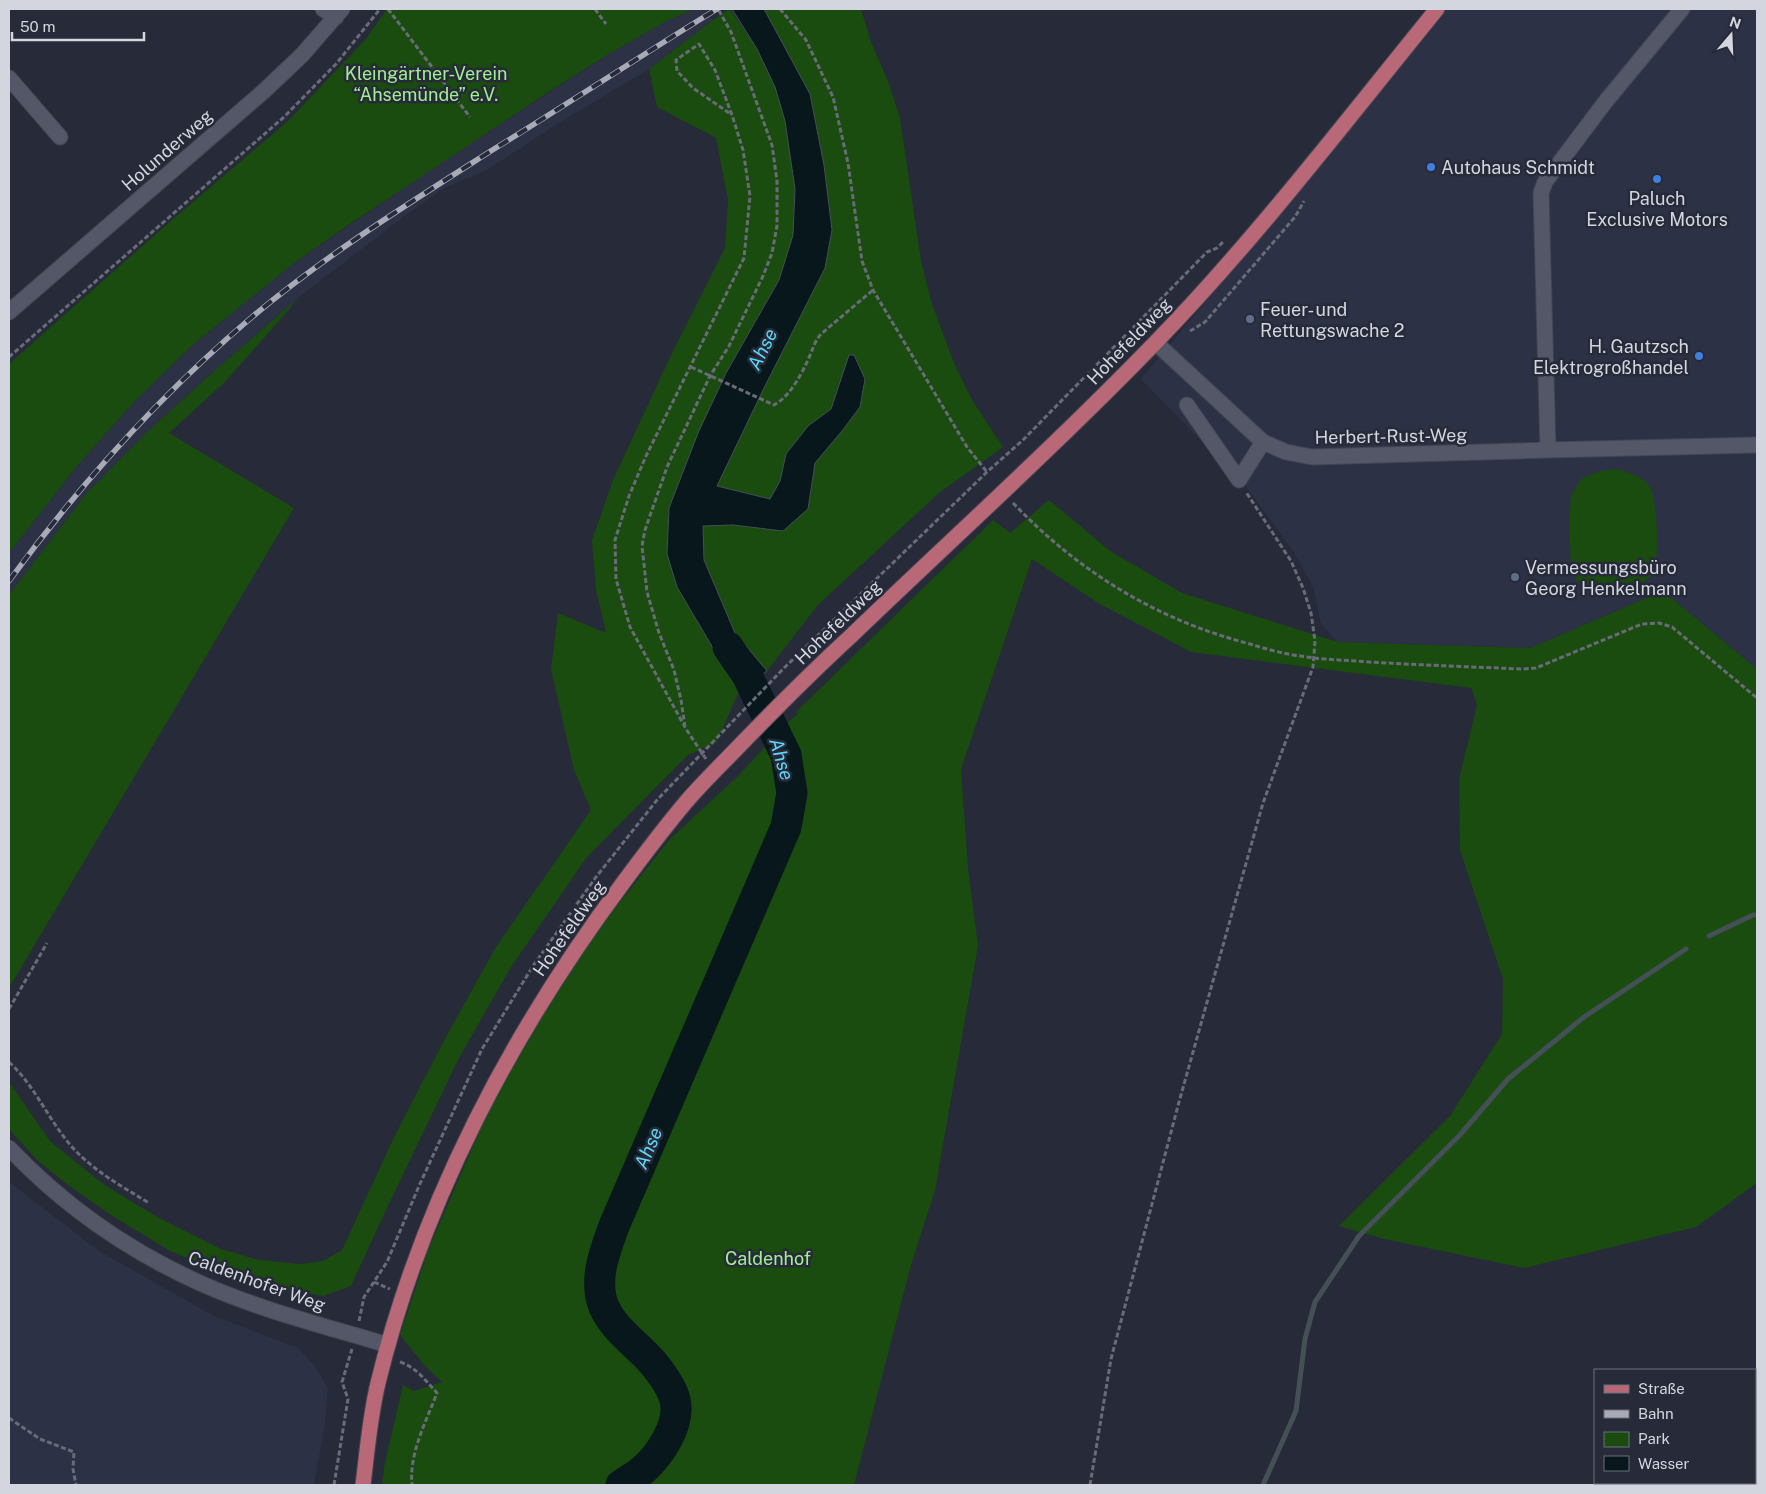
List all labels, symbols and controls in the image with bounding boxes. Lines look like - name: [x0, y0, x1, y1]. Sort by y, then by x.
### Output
- scale bar: [12, 10, 145, 42]
- north arrow: [1706, 10, 1756, 60]
- text: N: [1727, 13, 1743, 32]
- text: 50 m: [20, 18, 55, 35]
- park label: Kleingärtner-Verein “Ahsemünde” e.V.: [345, 63, 507, 105]
- street label: Holunderweg: [117, 105, 217, 195]
- place label: Autohaus Schmidt: [1441, 157, 1595, 178]
- marker: Autohaus Schmidt: [1425, 161, 1437, 173]
- marker: Paluch Exclusive Motors: [1651, 173, 1663, 185]
- place label: Paluch Exclusive Motors: [1586, 188, 1728, 230]
- street label: Hohefeldweg: [1082, 293, 1176, 389]
- place label: Feuer- und Rettungswache 2: [1260, 299, 1405, 341]
- marker: Feuer- und Rettungswache 2: [1244, 313, 1256, 325]
- water label: Ahse: [743, 325, 781, 373]
- place label: H. Gautzsch Elektrogroßhandel: [1533, 336, 1689, 378]
- marker: H. Gautzsch Elektrogroßhandel: [1693, 350, 1705, 362]
- street label: Herbert-Rust-Weg: [1314, 424, 1468, 448]
- place label: Vermessungsbüro Georg Henkelmann: [1525, 557, 1687, 599]
- marker: Vermessungsbüro Georg Henkelmann: [1509, 571, 1521, 583]
- street label: Hohefeldweg: [790, 575, 886, 669]
- water label: Ahse: [765, 735, 799, 783]
- street label: Hohefeldweg: [528, 876, 610, 980]
- water label: Ahse: [629, 1124, 667, 1172]
- street label: Caldenhofer Weg: [185, 1246, 329, 1316]
- park label: Caldenhof: [725, 1248, 811, 1269]
- legend: [1594, 1369, 1756, 1484]
- text: Straße: [1638, 1380, 1685, 1397]
- text: Bahn: [1638, 1405, 1674, 1422]
- text: Park: [1638, 1430, 1670, 1447]
- text: Wasser: [1638, 1455, 1690, 1472]

